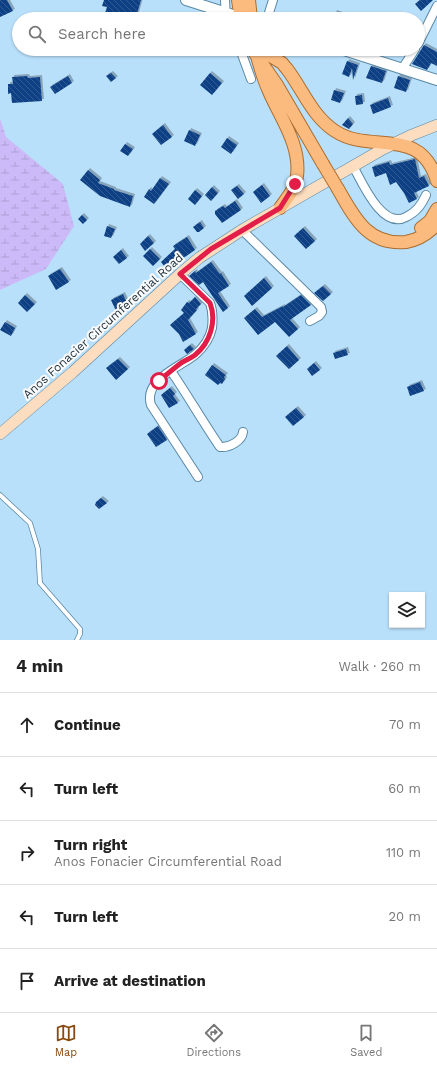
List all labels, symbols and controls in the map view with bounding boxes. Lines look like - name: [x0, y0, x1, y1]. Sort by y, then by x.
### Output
- search box: [12, 12, 425, 56]
- icon: search: [26, 23, 48, 45]
- text: Search here: [58, 25, 146, 43]
- route end: [286, 175, 304, 193]
- street label: Anos Fonacier Circumferential Road: [20, 250, 186, 402]
- route start: [150, 372, 168, 390]
- map controls: [389, 592, 425, 628]
- button: layers: [389, 592, 425, 628]
- text: 4 min: [16, 656, 63, 676]
- text: Walk · 260 m: [338, 659, 421, 674]
- icon: ahead: [16, 714, 38, 736]
- text: Continue: [54, 716, 121, 734]
- text: 70 m: [389, 717, 421, 732]
- icon: left: [16, 778, 38, 800]
- text: Turn left: [54, 780, 118, 798]
- text: 60 m: [388, 781, 421, 796]
- text: Turn right: [54, 836, 127, 854]
- icon: right: [16, 842, 38, 864]
- text: 110 m: [386, 845, 421, 860]
- text: Anos Fonacier Circumferential Road: [54, 854, 282, 869]
- icon: left: [16, 906, 38, 928]
- text: Turn left: [54, 908, 118, 926]
- text: 20 m: [389, 909, 421, 924]
- icon: arrive: [16, 970, 38, 992]
- text: Arrive at destination: [54, 972, 206, 990]
- tab: Map: [55, 1022, 77, 1059]
- tab: Directions: [187, 1022, 241, 1059]
- tab: Saved: [350, 1022, 382, 1059]

